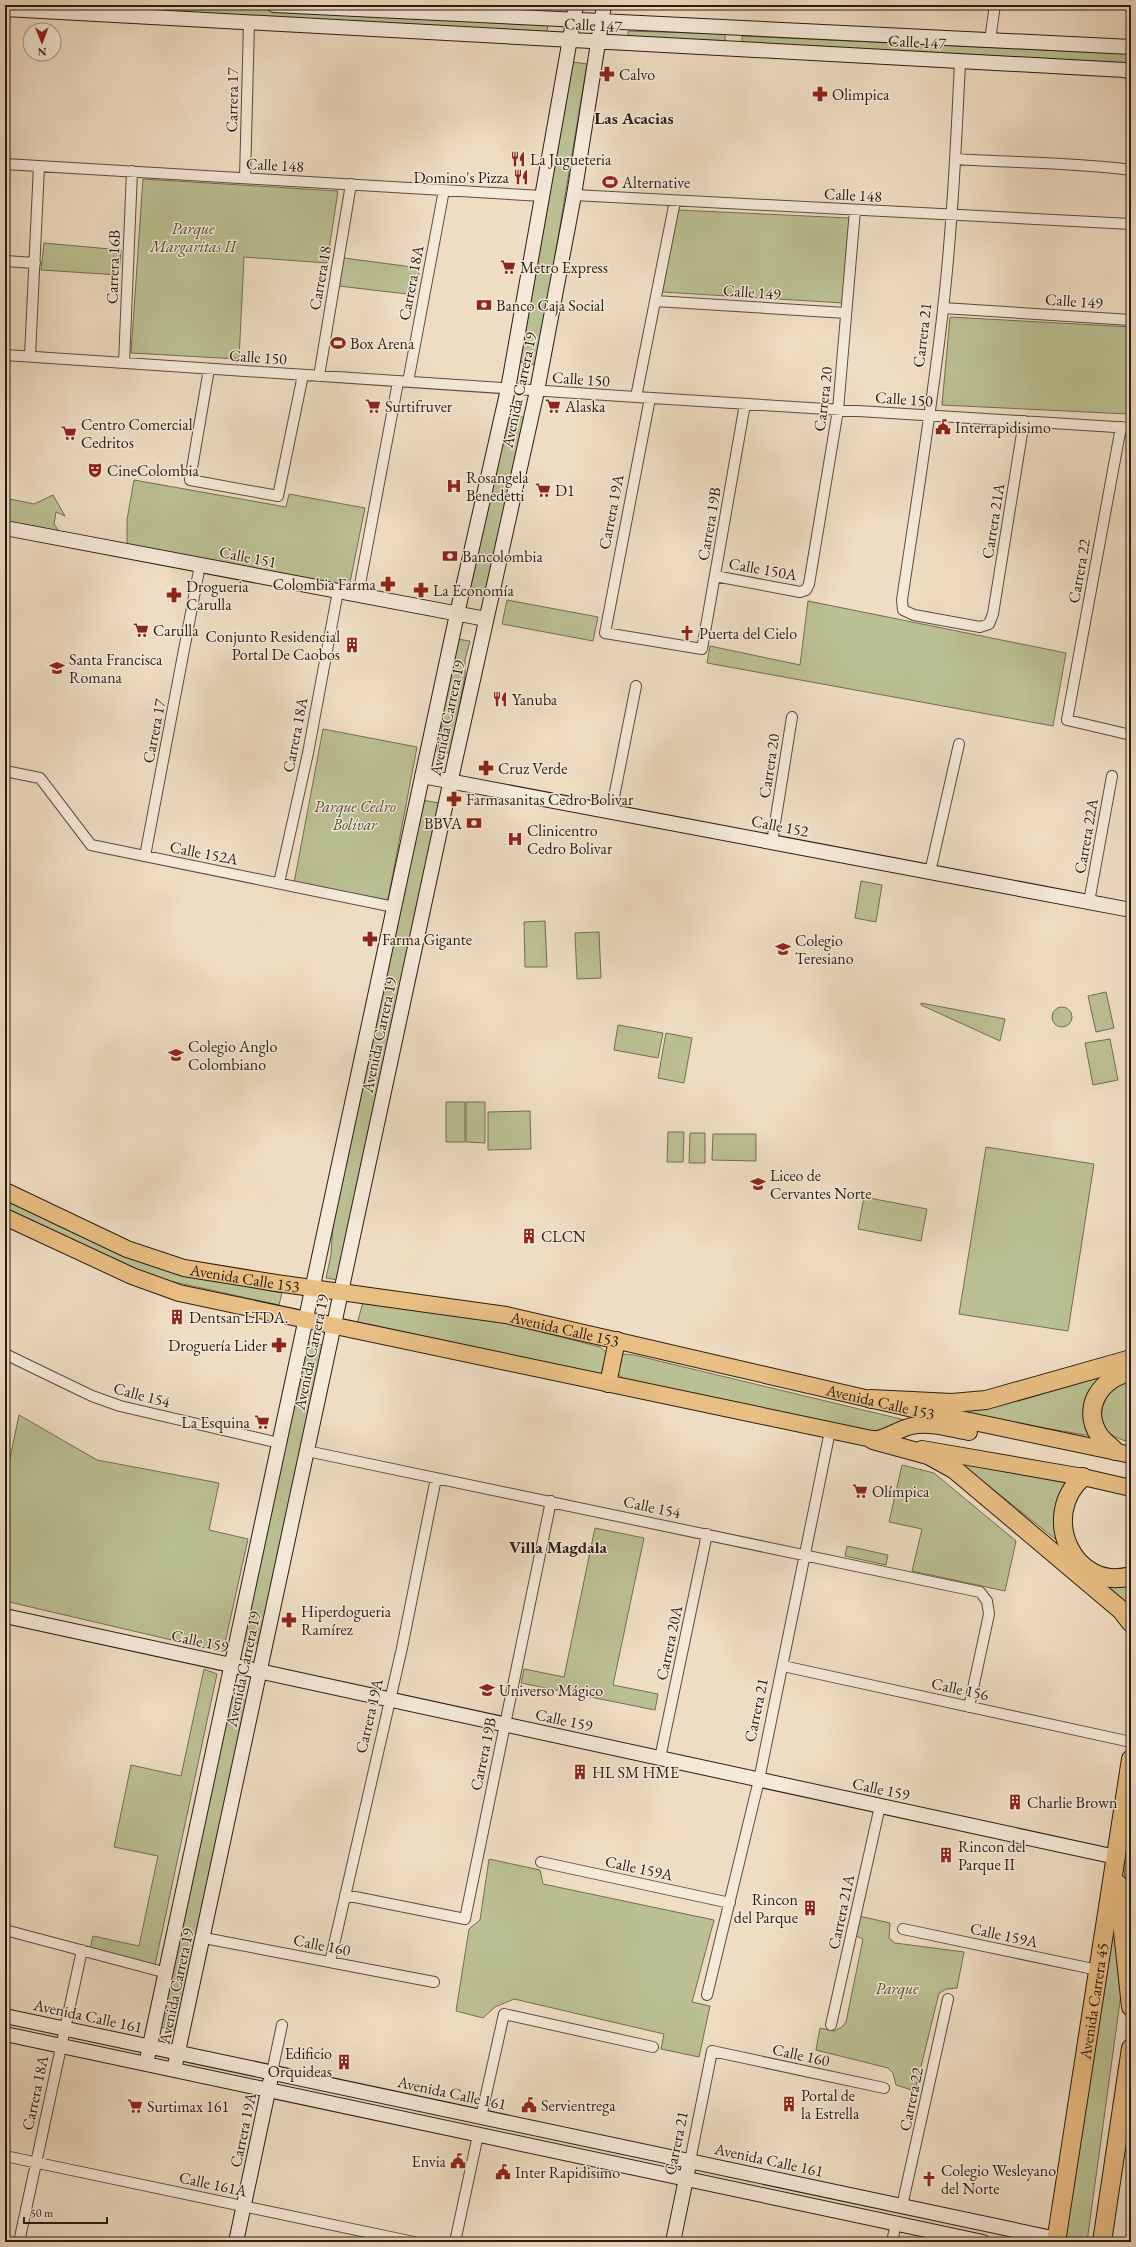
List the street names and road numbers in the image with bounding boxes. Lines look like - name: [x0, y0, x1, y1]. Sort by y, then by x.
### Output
- street label: Calle 147: [564, 13, 623, 37]
- street label: Calle 147: [888, 30, 947, 54]
- street label: Carrera 17: [221, 67, 243, 133]
- street label: Calle 148: [246, 153, 305, 177]
- street label: Calle 148: [824, 183, 883, 207]
- street label: Carrera 16B: [101, 229, 125, 305]
- street label: Carrera 18A: [393, 243, 429, 322]
- street label: Carrera 18: [304, 244, 336, 312]
- street label: Calle 149: [722, 280, 782, 305]
- street label: Calle 149: [1044, 289, 1104, 314]
- street label: Carrera 21: [908, 301, 936, 369]
- street label: Avenida Carrera 19: [496, 330, 542, 451]
- street label: Calle 150: [228, 345, 288, 370]
- street label: Carrera 20: [809, 365, 837, 433]
- street label: Calle 150: [551, 367, 611, 392]
- street label: Calle 150: [874, 387, 934, 412]
- street label: Carrera 19A: [593, 472, 629, 551]
- street label: Carrera 21A: [977, 481, 1009, 560]
- street label: Carrera 19B: [692, 486, 726, 562]
- street label: Carrera 22: [1063, 537, 1095, 605]
- street label: Calle 151: [218, 541, 278, 573]
- street label: Calle 150A: [727, 553, 800, 585]
- street label: Avenida Carrera 19: [424, 658, 470, 779]
- street label: Carrera 18A: [277, 695, 313, 774]
- street label: Carrera 17: [137, 697, 171, 765]
- street label: Carrera 20: [754, 732, 785, 800]
- street label: Carrera 22A: [1069, 796, 1103, 875]
- street label: Calle 152: [750, 810, 811, 842]
- street label: Calle 152A: [168, 836, 241, 870]
- street label: Avenida Carrera 19: [356, 975, 402, 1096]
- street label: Avenida Calle 153: [188, 1259, 302, 1297]
- street label: Avenida Carrera 19: [288, 1292, 334, 1413]
- street label: Avenida Calle 153: [508, 1306, 622, 1351]
- street label: Calle 154: [111, 1377, 173, 1413]
- street label: Avenida Calle 153: [823, 1379, 937, 1424]
- street label: Calle 154: [621, 1491, 683, 1523]
- street label: Carrera 20A: [651, 1603, 687, 1682]
- street label: Avenida Carrera 19: [220, 1609, 266, 1730]
- street label: Calle 159: [169, 1625, 231, 1657]
- street label: Calle 156: [929, 1673, 991, 1705]
- street label: Carrera 19A: [350, 1676, 388, 1755]
- street label: Carrera 21: [739, 1676, 773, 1744]
- street label: Calle 159: [533, 1704, 595, 1736]
- street label: Carrera 19B: [465, 1715, 501, 1793]
- street label: Calle 159: [850, 1773, 912, 1805]
- street label: Calle 159A: [603, 1851, 676, 1886]
- street label: Carrera 21A: [823, 1872, 859, 1951]
- street label: Calle 159A: [968, 1918, 1041, 1953]
- street label: Avenida Carrera 19: [153, 1926, 199, 2047]
- street label: Calle 160: [292, 1929, 353, 1961]
- street label: Avenida Carrera 45: [1074, 1941, 1113, 2062]
- street label: Avenida Calle 161: [31, 1994, 144, 2038]
- street label: Calle 160: [770, 2039, 832, 2071]
- street label: Carrera 18A: [17, 2053, 53, 2132]
- street label: Carrera 22: [894, 2065, 928, 2133]
- street label: Avenida Calle 161: [395, 2071, 508, 2115]
- street label: Carrera 19A: [225, 2090, 261, 2169]
- street label: Carrera 21: [659, 2109, 693, 2177]
- street label: Avenida Calle 161: [712, 2138, 825, 2182]
- street label: Calle 161A: [177, 2167, 250, 2202]

